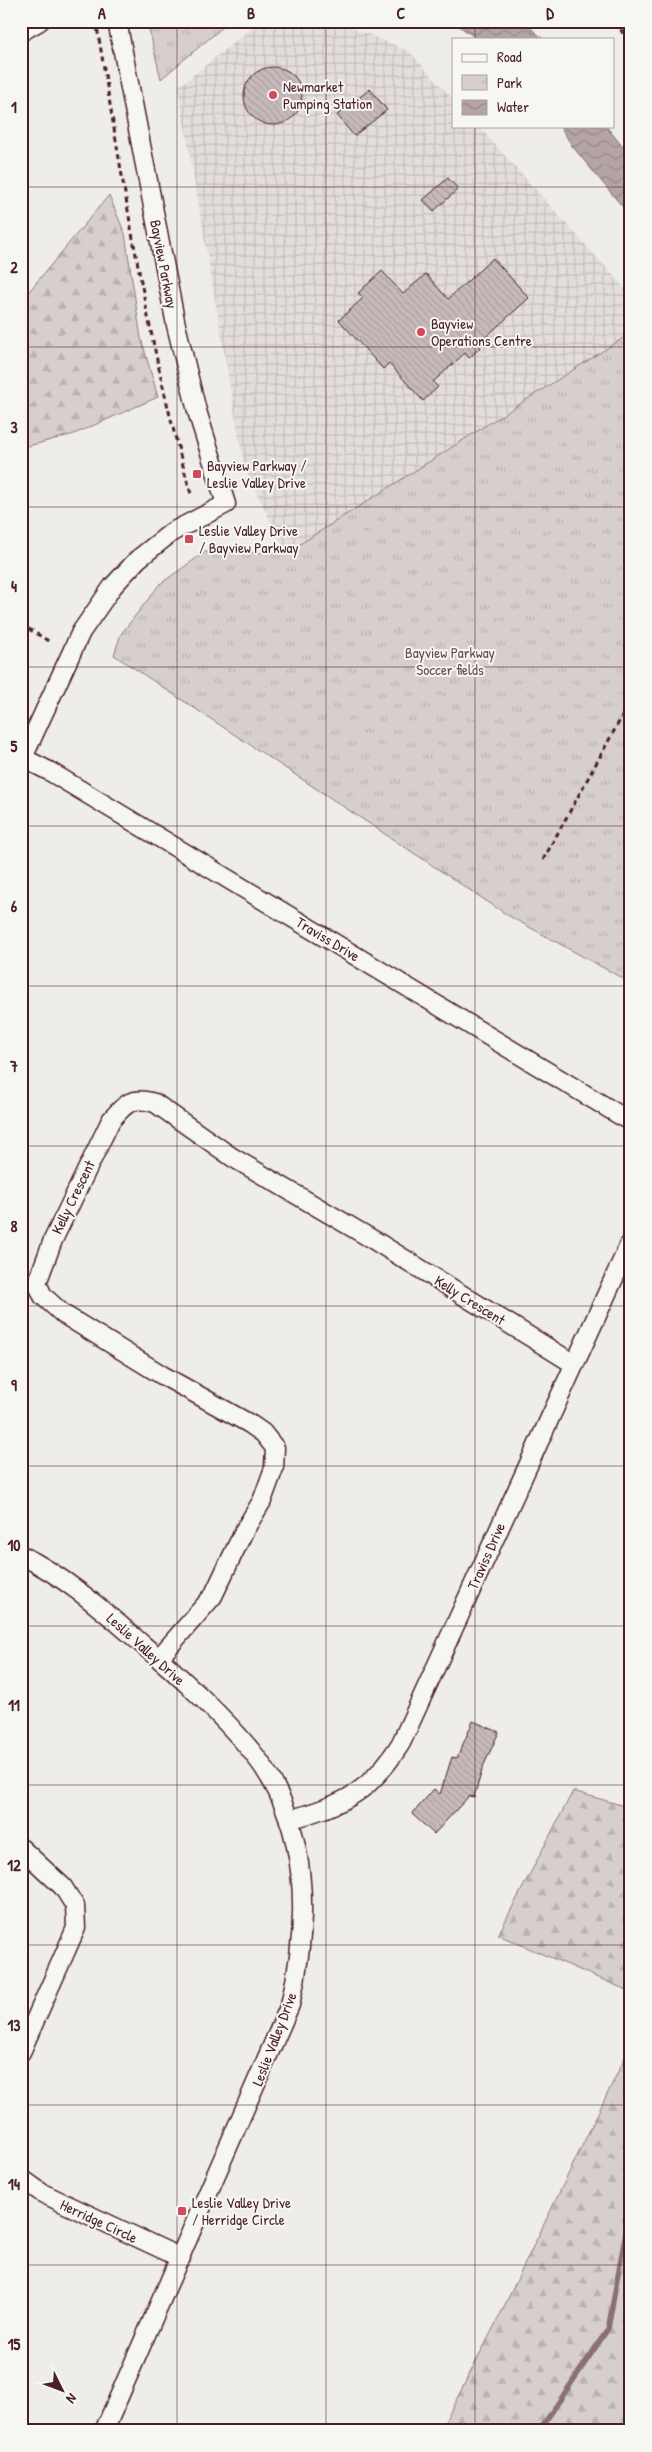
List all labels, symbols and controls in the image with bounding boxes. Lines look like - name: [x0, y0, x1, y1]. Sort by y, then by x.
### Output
- text: A: [98, 2, 106, 24]
- text: B: [247, 2, 255, 24]
- text: C: [397, 2, 406, 24]
- text: D: [546, 2, 554, 24]
- legend: [452, 38, 614, 128]
- text: Road: [497, 46, 522, 67]
- text: Park: [497, 72, 522, 93]
- place label: Newmarket Pumping Station: [283, 76, 373, 114]
- marker: Newmarket Pumping Station: [267, 89, 279, 101]
- text: 1: [11, 96, 17, 118]
- text: Water: [497, 96, 529, 117]
- street label: Bayview Parkway: [145, 218, 183, 310]
- text: 2: [10, 256, 18, 278]
- place label: Bayview Operations Centre: [431, 313, 532, 351]
- marker: Bayview Operations Centre: [415, 326, 427, 338]
- text: 3: [10, 416, 18, 438]
- place label: Bayview Parkway / Leslie Valley Drive: [207, 455, 307, 493]
- marker: Bayview Parkway / Leslie Valley Drive: [191, 468, 203, 480]
- place label: Leslie Valley Drive / Bayview Parkway: [199, 520, 299, 558]
- marker: Leslie Valley Drive / Bayview Parkway: [183, 533, 195, 545]
- text: 4: [11, 575, 17, 597]
- park label: Bayview Parkway Soccer fields: [405, 642, 495, 680]
- text: 5: [11, 735, 18, 757]
- text: 6: [11, 895, 18, 917]
- street label: Traviss Drive: [292, 912, 364, 966]
- text: 7: [9, 1055, 18, 1077]
- street label: Kelly Crescent: [46, 1156, 100, 1237]
- text: 8: [11, 1215, 18, 1237]
- street label: Kelly Crescent: [431, 1270, 510, 1330]
- text: 9: [11, 1374, 17, 1396]
- street label: Traviss Drive: [462, 1519, 510, 1593]
- text: 10: [8, 1534, 20, 1556]
- street label: Leslie Valley Drive: [102, 1608, 190, 1690]
- text: 11: [8, 1694, 20, 1716]
- text: 12: [7, 1854, 21, 1876]
- street label: Leslie Valley Drive: [246, 1989, 302, 2089]
- text: 13: [8, 2014, 20, 2036]
- text: 14: [8, 2173, 20, 2195]
- place label: Leslie Valley Drive / Herridge Circle: [192, 2192, 291, 2230]
- street label: Herridge Circle: [57, 2194, 141, 2248]
- marker: Leslie Valley Drive / Herridge Circle: [176, 2205, 188, 2217]
- text: 15: [8, 2333, 21, 2355]
- north arrow: [38, 2364, 88, 2414]
- text: N: [62, 2390, 82, 2409]

